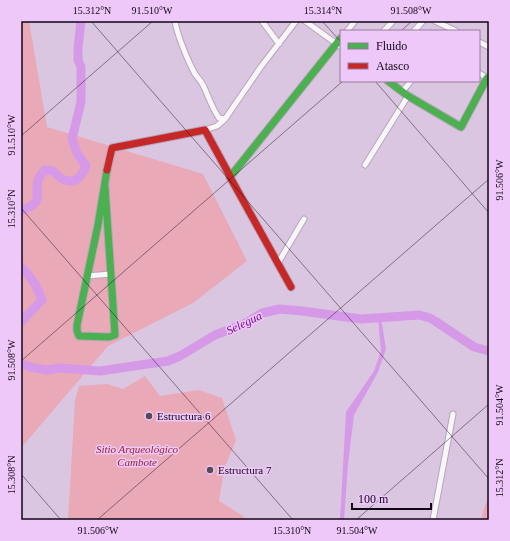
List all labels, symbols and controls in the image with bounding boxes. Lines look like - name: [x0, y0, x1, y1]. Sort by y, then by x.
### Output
- text: 15.312°N: [73, 5, 111, 16]
- text: 91.510°W: [132, 5, 173, 16]
- text: 15.314°N: [304, 5, 342, 16]
- text: 91.508°W: [391, 5, 432, 16]
- legend: [340, 30, 480, 82]
- text: Fluido: [376, 39, 407, 53]
- text: Atasco: [376, 59, 409, 73]
- text: 91.510°W: [6, 114, 17, 155]
- text: 91.506°W: [494, 159, 505, 200]
- text: 15.310°N: [6, 190, 17, 228]
- water label: Selegua: [224, 308, 264, 338]
- text: 91.508°W: [6, 339, 17, 380]
- text: 91.504°W: [494, 384, 505, 425]
- place label: Estructura 6: [157, 410, 211, 422]
- marker: Estructura 6: [144, 411, 154, 421]
- park label: Sitio Arqueológico Cambote: [96, 443, 179, 468]
- text: 15.308°N: [6, 456, 17, 494]
- text: 15.312°N: [494, 459, 505, 497]
- place label: Estructura 7: [218, 464, 272, 476]
- marker: Estructura 7: [205, 465, 215, 475]
- scale bar: [352, 485, 431, 511]
- text: 100 m: [358, 492, 389, 506]
- text: 91.506°W: [78, 525, 119, 536]
- text: 15.310°N: [273, 525, 311, 536]
- text: 91.504°W: [337, 525, 378, 536]

